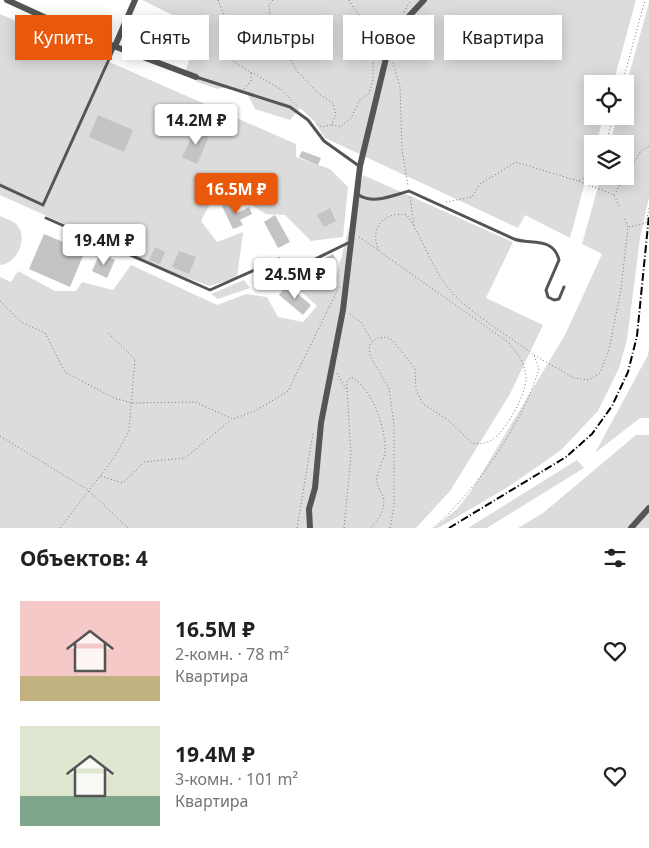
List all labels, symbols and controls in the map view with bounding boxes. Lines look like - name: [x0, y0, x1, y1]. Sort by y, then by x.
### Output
- chip: Купить: [15, 15, 112, 60]
- chip: Снять: [122, 15, 209, 60]
- chip: Фильтры: [219, 15, 333, 60]
- chip: Новое: [343, 15, 434, 60]
- chip: Квартира: [444, 15, 562, 60]
- map controls: [584, 75, 634, 185]
- button: locate: [584, 75, 634, 125]
- pin: 14.2M ₽: [150, 104, 242, 146]
- text: 14.2M ₽: [166, 109, 226, 131]
- button: layers: [584, 135, 634, 185]
- pin: 16.5M ₽: [190, 172, 282, 215]
- text: 16.5M ₽: [206, 178, 266, 200]
- pin: 19.4M ₽: [58, 224, 150, 266]
- text: 19.4M ₽: [74, 229, 134, 251]
- pin: 24.5M ₽: [249, 258, 341, 300]
- text: 24.5M ₽: [265, 263, 325, 285]
- text: Объектов: 4: [20, 544, 148, 572]
- icon: filters: [601, 544, 629, 572]
- text: 16.5M ₽: [175, 615, 255, 643]
- icon: home: [60, 621, 120, 681]
- icon: heart: [601, 637, 629, 665]
- text: 2-комн. · 78 m²: [175, 643, 289, 665]
- text: Квартира: [175, 665, 249, 687]
- text: 19.4M ₽: [175, 740, 255, 768]
- icon: home: [60, 746, 120, 806]
- icon: heart: [601, 762, 629, 790]
- text: 3-комн. · 101 m²: [175, 768, 298, 790]
- text: Квартира: [175, 790, 249, 812]

